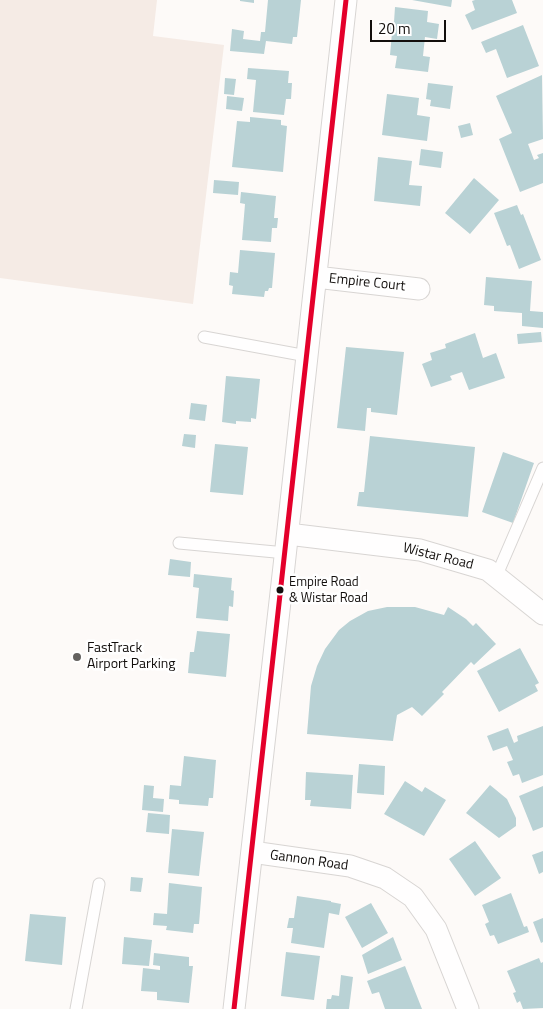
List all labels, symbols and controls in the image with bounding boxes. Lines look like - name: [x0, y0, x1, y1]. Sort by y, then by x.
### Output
- scale bar: [373, 10, 449, 42]
- text: 20 m: [378, 17, 411, 40]
- street label: Empire Court: [328, 271, 406, 295]
- street label: Wistar Road: [401, 540, 475, 574]
- place label: Empire Road & Wistar Road: [289, 575, 368, 606]
- marker: Empire Road & Wistar Road: [275, 585, 285, 595]
- place label: FastTrack Airport Parking: [87, 641, 175, 674]
- marker: FastTrack Airport Parking: [71, 651, 83, 663]
- street label: Gannon Road: [269, 847, 349, 875]

